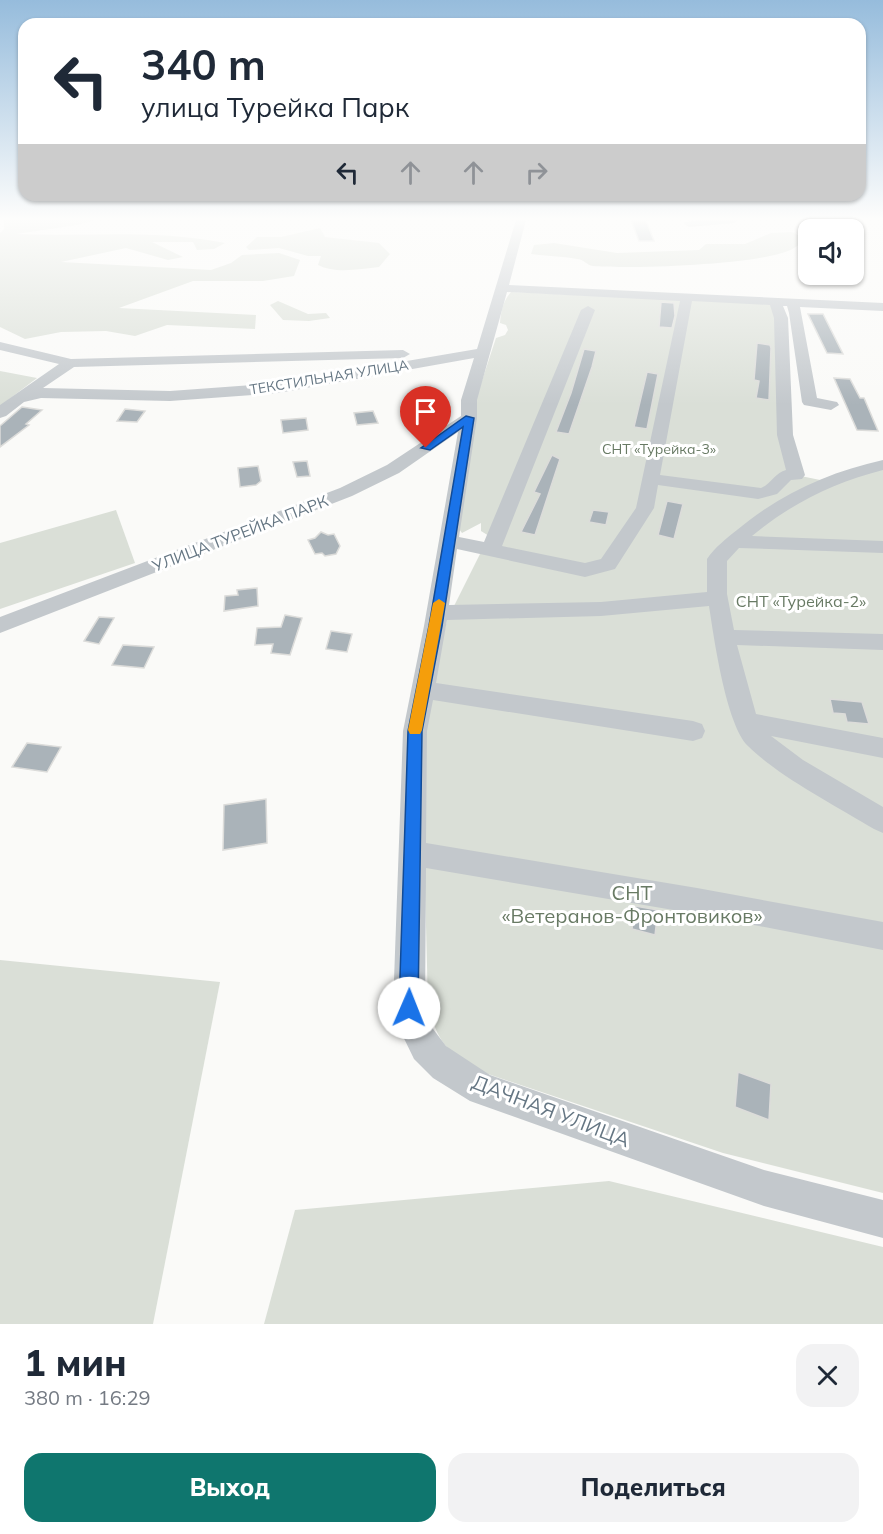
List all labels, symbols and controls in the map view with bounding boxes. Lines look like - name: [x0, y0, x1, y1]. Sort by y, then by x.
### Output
- text: 340 m: [141, 38, 266, 91]
- icon: left: [42, 42, 120, 120]
- text: улица Турейка Парк: [141, 90, 409, 124]
- icon: left: [331, 156, 364, 189]
- icon: ahead: [394, 156, 427, 189]
- icon: ahead: [457, 156, 490, 189]
- icon: right: [520, 156, 553, 189]
- map controls: [798, 219, 864, 285]
- button: sound: [798, 219, 864, 285]
- street label: ТЕКСТИЛЬНАЯ УЛИЦА: [248, 355, 410, 398]
- pin: [400, 386, 451, 448]
- icon: arrive: [409, 395, 442, 428]
- park label: СНТ «Турейка-3»: [602, 440, 716, 458]
- street label: УЛИЦА ТУРЕЙКА ПАРК: [148, 490, 331, 576]
- park label: СНТ «Турейка-2»: [736, 591, 866, 611]
- park label: СНТ «Ветеранов-Фронтовиков»: [502, 880, 762, 928]
- position arrow: [377, 976, 441, 1040]
- street label: ДАЧНАЯ УЛИЦА: [469, 1069, 634, 1152]
- text: 1 мин: [24, 1340, 127, 1385]
- button: close: [796, 1344, 859, 1407]
- text: 380 m · 16:29: [24, 1385, 150, 1410]
- button: Выход: [24, 1453, 436, 1522]
- button: Поделиться: [448, 1453, 859, 1522]

